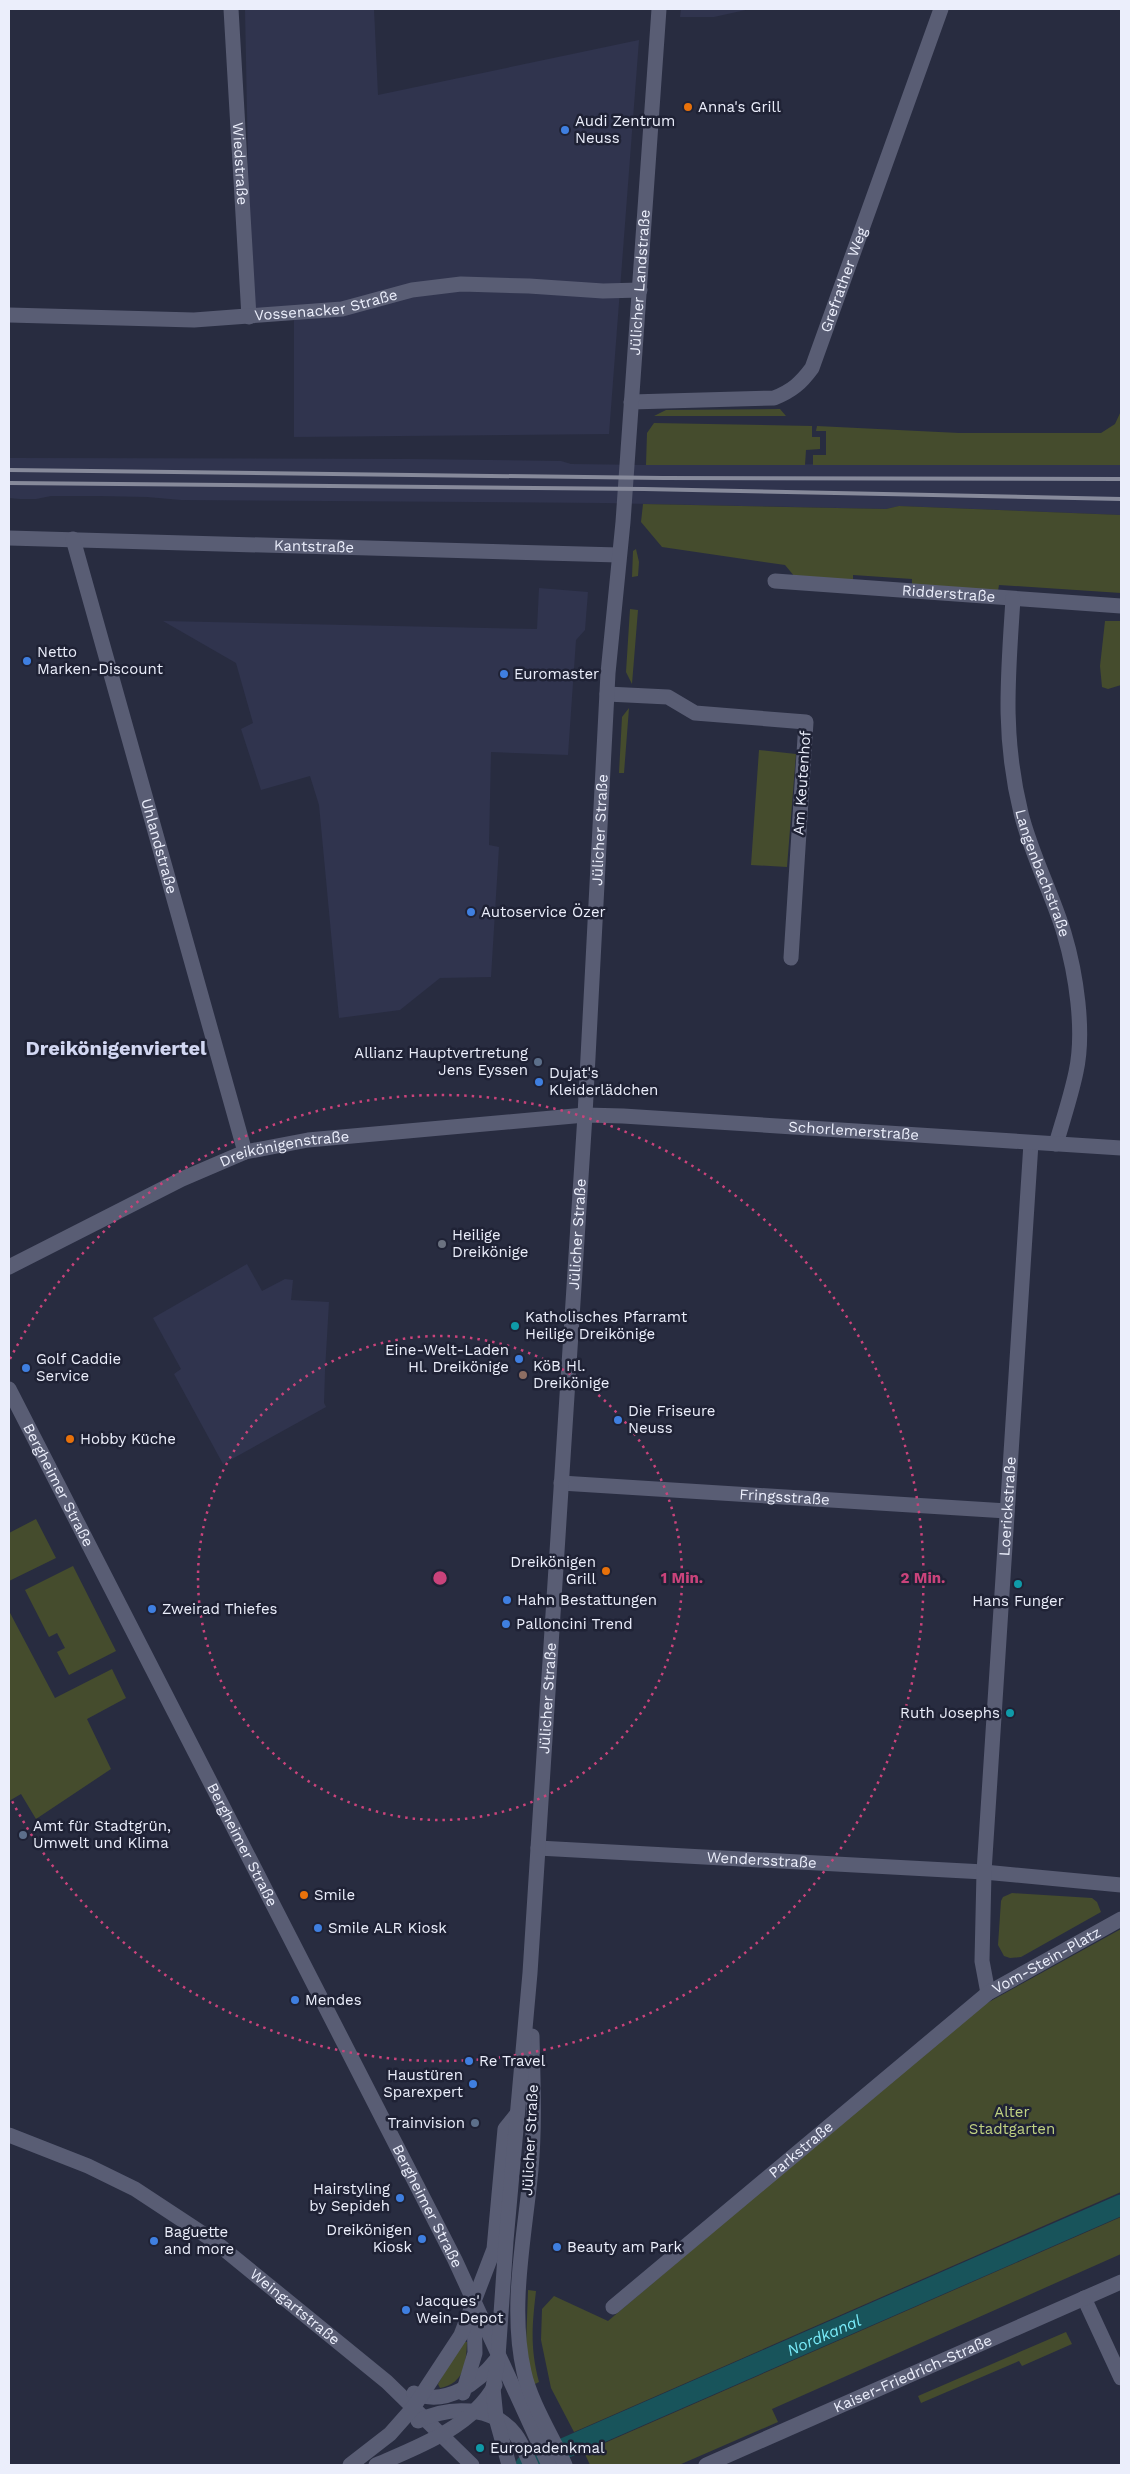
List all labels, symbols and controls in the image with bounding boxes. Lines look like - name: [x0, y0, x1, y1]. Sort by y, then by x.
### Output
- place label: Anna's Grill: [698, 98, 781, 116]
- marker: Anna's Grill: [682, 101, 694, 113]
- place label: Audi Zentrum Neuss: [575, 112, 675, 147]
- street label: Wiedstraße: [229, 122, 251, 206]
- marker: Audi Zentrum Neuss: [559, 124, 571, 136]
- street label: Jülicher Landstraße: [626, 209, 654, 356]
- street label: Grefrather Weg: [817, 225, 871, 335]
- street label: Vossenacker Straße: [254, 285, 399, 324]
- street label: Kantstraße: [274, 536, 354, 557]
- street label: Ridderstraße: [901, 581, 996, 606]
- place label: Netto Marken-Discount: [37, 643, 164, 678]
- marker: Netto Marken-Discount: [21, 655, 33, 667]
- place label: Euromaster: [514, 665, 599, 683]
- marker: Euromaster: [498, 668, 510, 680]
- street label: Am Keutenhof: [789, 730, 815, 836]
- street label: Jülicher Straße: [588, 774, 612, 886]
- street label: Uhlandstraße: [137, 796, 181, 896]
- street label: Langenbachstraße: [1011, 807, 1074, 939]
- place label: Autoservice Özer: [481, 903, 606, 921]
- marker: Autoservice Özer: [465, 906, 477, 918]
- district label: Dreikönigenviertel: [25, 1036, 207, 1060]
- place label: Allianz Hauptvertretung Jens Eyssen: [354, 1044, 528, 1079]
- marker: Allianz Hauptvertretung Jens Eyssen: [532, 1056, 544, 1068]
- place label: Dujat's Kleiderlädchen: [549, 1064, 658, 1099]
- marker: Dujat's Kleiderlädchen: [533, 1076, 545, 1088]
- street label: Schorlemerstraße: [788, 1118, 920, 1144]
- street label: Dreikönigenstraße: [217, 1127, 350, 1171]
- street label: Jülicher Straße: [565, 1178, 590, 1291]
- place label: Heilige Dreikönige: [452, 1226, 528, 1261]
- marker: Heilige Dreikönige: [436, 1238, 448, 1250]
- place label: Katholisches Pfarramt Heilige Dreikönige: [525, 1308, 688, 1343]
- marker: Katholisches Pfarramt Heilige Dreikönige: [509, 1320, 521, 1332]
- place label: Eine-Welt-Laden Hl. Dreikönige: [385, 1341, 509, 1376]
- place label: Golf Caddie Service: [36, 1350, 121, 1385]
- marker: Eine-Welt-Laden Hl. Dreikönige: [513, 1353, 525, 1365]
- place label: KöB Hl. Dreikönige: [533, 1357, 609, 1392]
- marker: Golf Caddie Service: [20, 1362, 32, 1374]
- marker: KöB Hl. Dreikönige: [517, 1369, 529, 1381]
- place label: Die Friseure Neuss: [628, 1402, 716, 1437]
- marker: Die Friseure Neuss: [612, 1414, 624, 1426]
- street label: Bergheimer Straße: [19, 1420, 97, 1550]
- place label: Hobby Küche: [80, 1430, 176, 1448]
- marker: Hobby Küche: [64, 1433, 76, 1445]
- street label: Loerickstraße: [995, 1456, 1020, 1557]
- street label: Fringsstraße: [739, 1485, 830, 1509]
- place label: Dreikönigen Grill: [510, 1553, 596, 1588]
- marker: Dreikönigen Grill: [600, 1565, 612, 1577]
- centre of rings: [431, 1569, 449, 1587]
- text: 1 Min.: [661, 1569, 703, 1587]
- text: 2 Min.: [901, 1569, 945, 1587]
- marker: Hans Funger: [1012, 1578, 1024, 1590]
- place label: Hahn Bestattungen: [517, 1591, 657, 1609]
- place label: Hans Funger: [972, 1592, 1064, 1610]
- marker: Hahn Bestattungen: [501, 1594, 513, 1606]
- place label: Zweirad Thiefes: [162, 1600, 278, 1618]
- marker: Zweirad Thiefes: [146, 1603, 158, 1615]
- place label: Palloncini Trend: [516, 1615, 633, 1633]
- marker: Palloncini Trend: [500, 1618, 512, 1630]
- street label: Jülicher Straße: [535, 1642, 560, 1755]
- place label: Ruth Josephs: [900, 1704, 1000, 1722]
- marker: Ruth Josephs: [1004, 1707, 1016, 1719]
- street label: Bergheimer Straße: [203, 1780, 281, 1909]
- place label: Amt für Stadtgrün, Umwelt und Klima: [33, 1817, 171, 1852]
- marker: Amt für Stadtgrün, Umwelt und Klima: [17, 1829, 29, 1841]
- street label: Wendersstraße: [706, 1848, 817, 1872]
- place label: Smile: [314, 1886, 355, 1904]
- marker: Smile: [298, 1889, 310, 1901]
- place label: Smile ALR Kiosk: [328, 1919, 447, 1937]
- marker: Smile ALR Kiosk: [312, 1922, 324, 1934]
- street label: Vom-Stein-Platz: [989, 1923, 1104, 1998]
- place label: Mendes: [305, 1991, 362, 2009]
- marker: Mendes: [289, 1994, 301, 2006]
- place label: Re Travel: [479, 2052, 546, 2070]
- marker: Re Travel: [463, 2055, 475, 2067]
- place label: Haustüren Sparexpert: [383, 2066, 464, 2101]
- marker: Haustüren Sparexpert: [467, 2078, 479, 2090]
- street label: Jülicher Straße: [518, 2084, 542, 2196]
- park label: Alter Stadtgarten: [969, 2103, 1055, 2138]
- place label: Trainvision: [388, 2114, 465, 2132]
- marker: Trainvision: [469, 2117, 481, 2129]
- street label: Parkstraße: [765, 2118, 837, 2182]
- street label: Bergheimer Straße: [388, 2141, 466, 2271]
- place label: Hairstyling by Sepideh: [309, 2180, 390, 2215]
- marker: Hairstyling by Sepideh: [394, 2192, 406, 2204]
- place label: Dreikönigen Kiosk: [326, 2221, 412, 2256]
- place label: Baguette and more: [164, 2223, 234, 2258]
- marker: Dreikönigen Kiosk: [416, 2233, 428, 2245]
- marker: Baguette and more: [148, 2235, 160, 2247]
- place label: Beauty am Park: [567, 2238, 683, 2256]
- marker: Beauty am Park: [551, 2241, 563, 2253]
- street label: Weingartstraße: [246, 2265, 343, 2349]
- place label: Jacques' Wein-Depot: [416, 2292, 504, 2327]
- marker: Jacques' Wein-Depot: [400, 2304, 412, 2316]
- water label: Nordkanal: [784, 2310, 864, 2359]
- street label: Kaiser-Friedrich-Straße: [831, 2331, 995, 2417]
- place label: Europadenkmal: [490, 2439, 605, 2457]
- marker: Europadenkmal: [474, 2442, 486, 2454]

